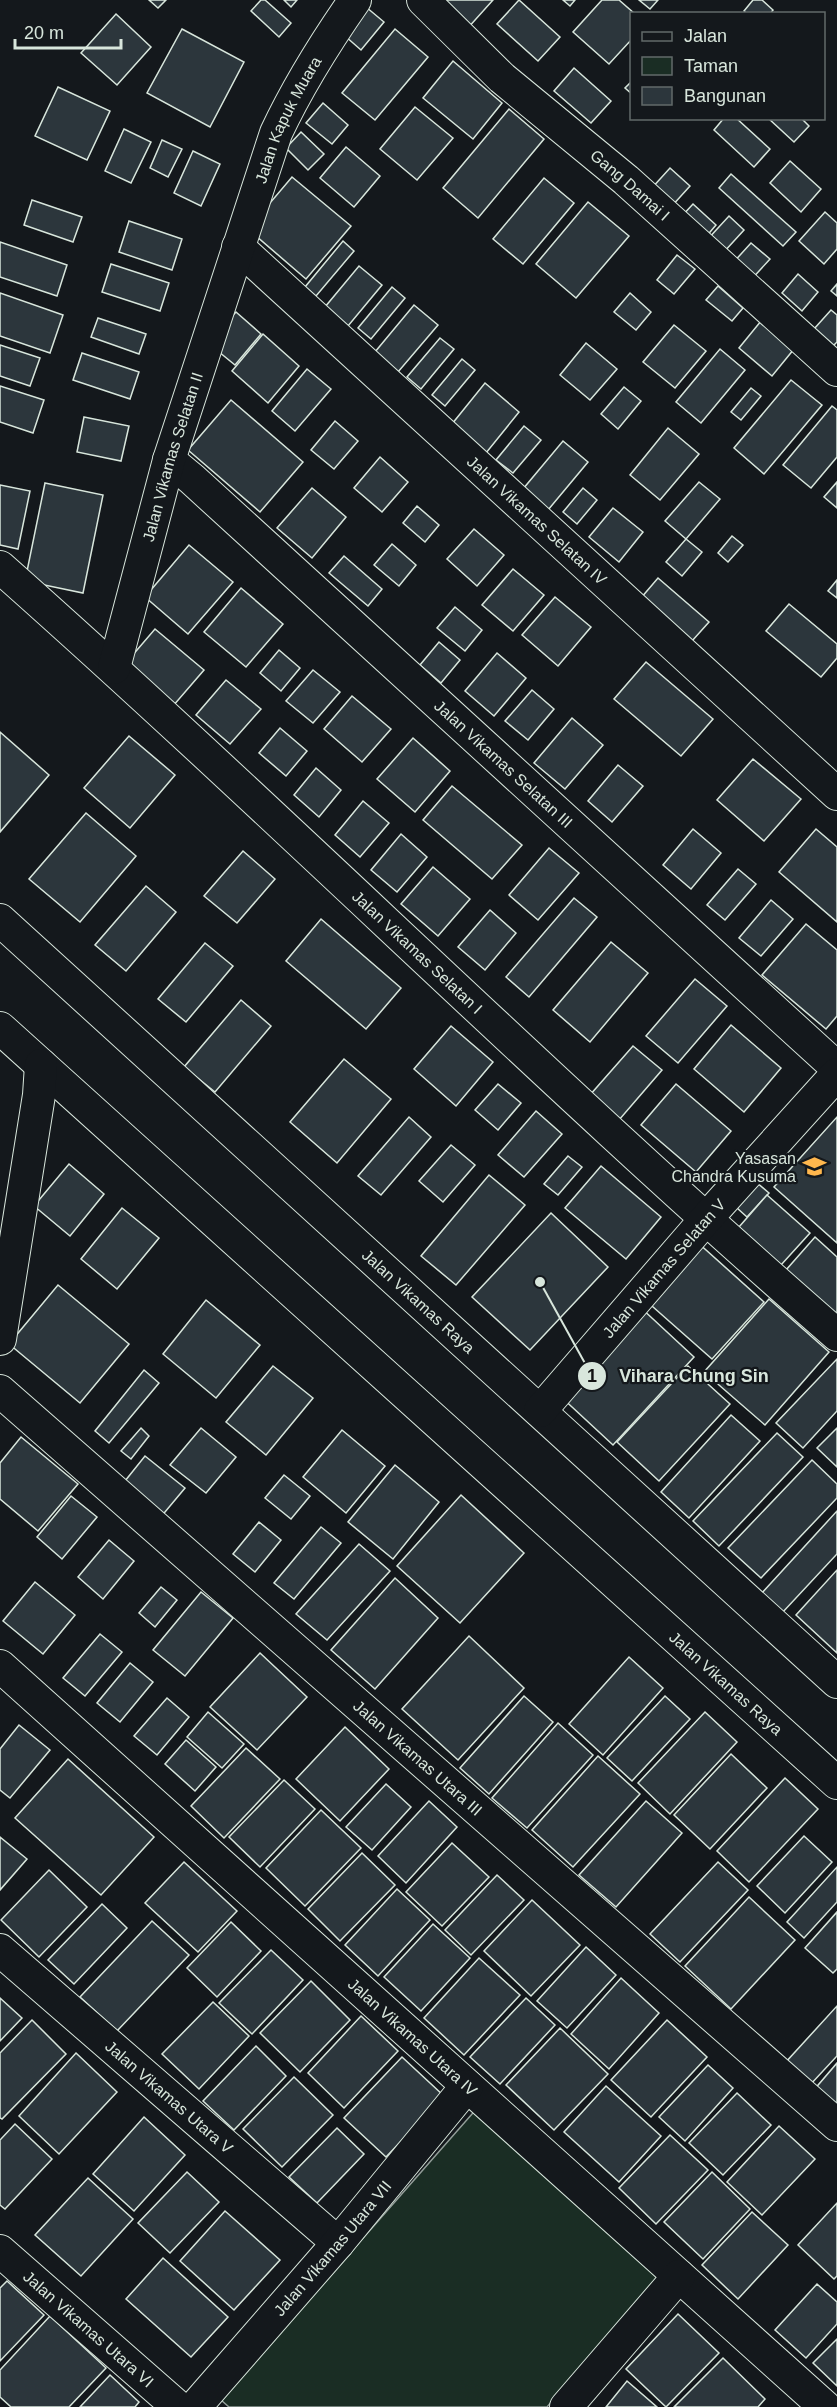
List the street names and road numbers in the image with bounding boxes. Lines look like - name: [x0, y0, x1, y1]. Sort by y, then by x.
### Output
- street label: Jalan Kapuk Muara: [252, 53, 324, 185]
- street label: Gang Damai I: [587, 146, 673, 224]
- street label: Jalan Vikamas Selatan II: [139, 370, 206, 544]
- street label: Jalan Vikamas Selatan IV: [464, 452, 610, 588]
- street label: Jalan Vikamas Selatan III: [431, 697, 576, 831]
- street label: Jalan Vikamas Selatan I: [349, 887, 486, 1017]
- street label: Jalan Vikamas Selatan V: [599, 1195, 729, 1341]
- street label: Jalan Vikamas Raya: [359, 1246, 478, 1356]
- street label: Jalan Vikamas Raya: [666, 1628, 786, 1738]
- street label: Jalan Vikamas Utara III: [350, 1697, 486, 1818]
- street label: Jalan Vikamas Utara IV: [345, 1975, 481, 2099]
- street label: Jalan Vikamas Utara V: [102, 2037, 236, 2157]
- street label: Jalan Vikamas Utara VII: [270, 2177, 394, 2319]
- street label: Jalan Vikamas Utara VI: [20, 2267, 157, 2390]

